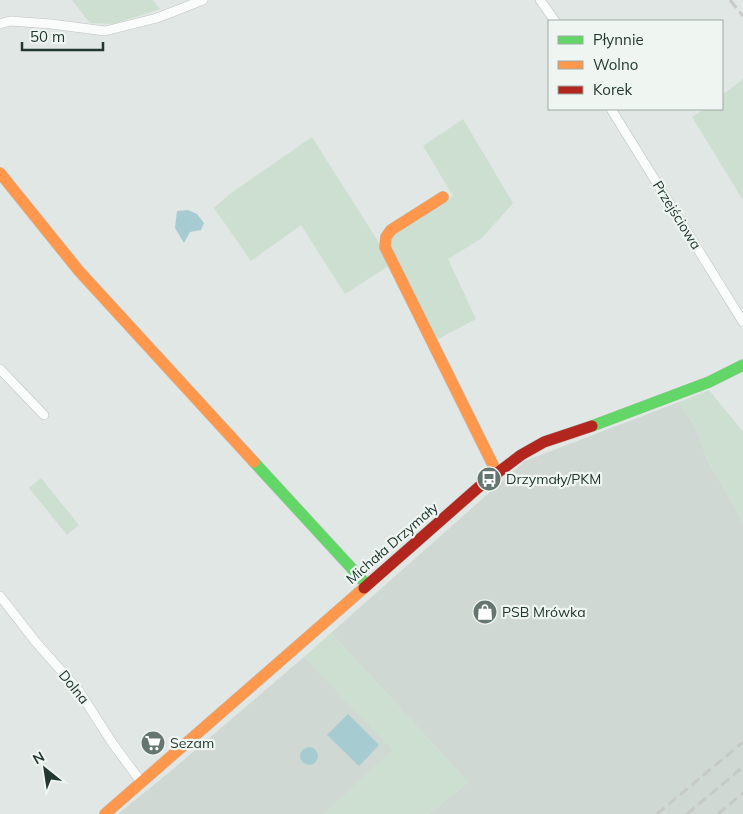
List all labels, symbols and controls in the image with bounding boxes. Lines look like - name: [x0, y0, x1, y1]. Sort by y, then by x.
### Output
- scale bar: [22, 20, 104, 52]
- legend: [548, 20, 723, 110]
- text: 50 m: [30, 27, 65, 46]
- text: Płynnie: [593, 30, 644, 49]
- text: Wolno: [593, 55, 638, 74]
- text: Korek: [593, 80, 632, 99]
- street label: Przejściowa: [649, 177, 705, 253]
- bus stop icon: Drzymały/PKM: [476, 466, 502, 492]
- place label: Drzymały/PKM: [506, 470, 601, 488]
- street label: Michała Drzymały: [342, 498, 442, 588]
- shop icon: PSB Mrówka: [472, 599, 498, 625]
- place label: PSB Mrówka: [502, 603, 586, 621]
- street label: Dolna: [55, 666, 93, 708]
- supermarket icon: Sezam: [140, 730, 166, 756]
- place label: Sezam: [170, 734, 214, 752]
- north arrow: [20, 744, 70, 794]
- text: N: [29, 747, 48, 768]

